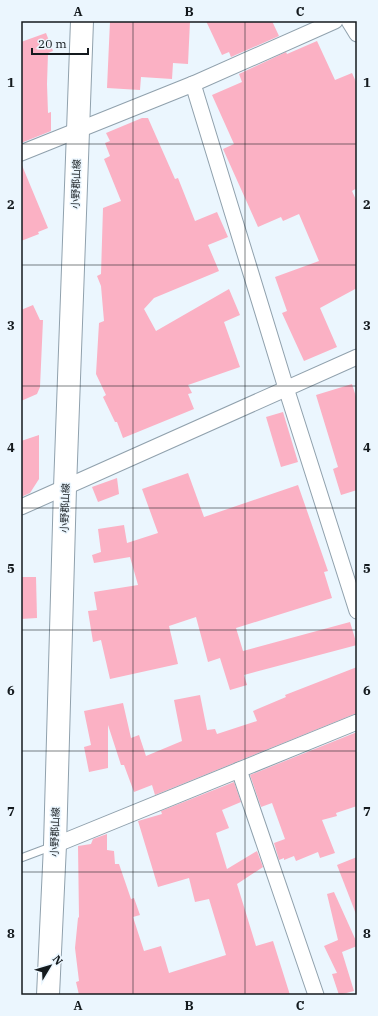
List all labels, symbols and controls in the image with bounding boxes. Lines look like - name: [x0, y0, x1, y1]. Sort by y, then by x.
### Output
- text: A: [73, 3, 83, 20]
- text: B: [184, 3, 194, 20]
- text: C: [296, 3, 305, 20]
- scale bar: [32, 30, 88, 56]
- text: 20 m: [38, 36, 67, 51]
- text: 1: [7, 74, 15, 91]
- text: 1: [363, 74, 371, 91]
- street label: 小野郡山線: [69, 159, 83, 209]
- text: 2: [7, 196, 15, 213]
- text: 2: [363, 196, 371, 213]
- text: 3: [7, 317, 15, 334]
- text: 3: [363, 317, 371, 334]
- text: 4: [7, 439, 15, 456]
- text: 4: [363, 439, 371, 456]
- street label: 小野郡山線: [58, 483, 72, 533]
- text: 5: [7, 560, 15, 577]
- text: 5: [363, 560, 371, 577]
- text: 6: [7, 682, 15, 699]
- text: 6: [363, 682, 371, 699]
- text: 7: [7, 803, 15, 820]
- text: 7: [363, 803, 371, 820]
- street label: 小野郡山線: [48, 807, 62, 857]
- text: 8: [7, 925, 15, 942]
- text: 8: [363, 925, 371, 942]
- north arrow: [30, 946, 70, 986]
- text: N: [50, 952, 66, 968]
- text: A: [73, 997, 83, 1014]
- text: B: [184, 997, 194, 1014]
- text: C: [296, 997, 305, 1014]

